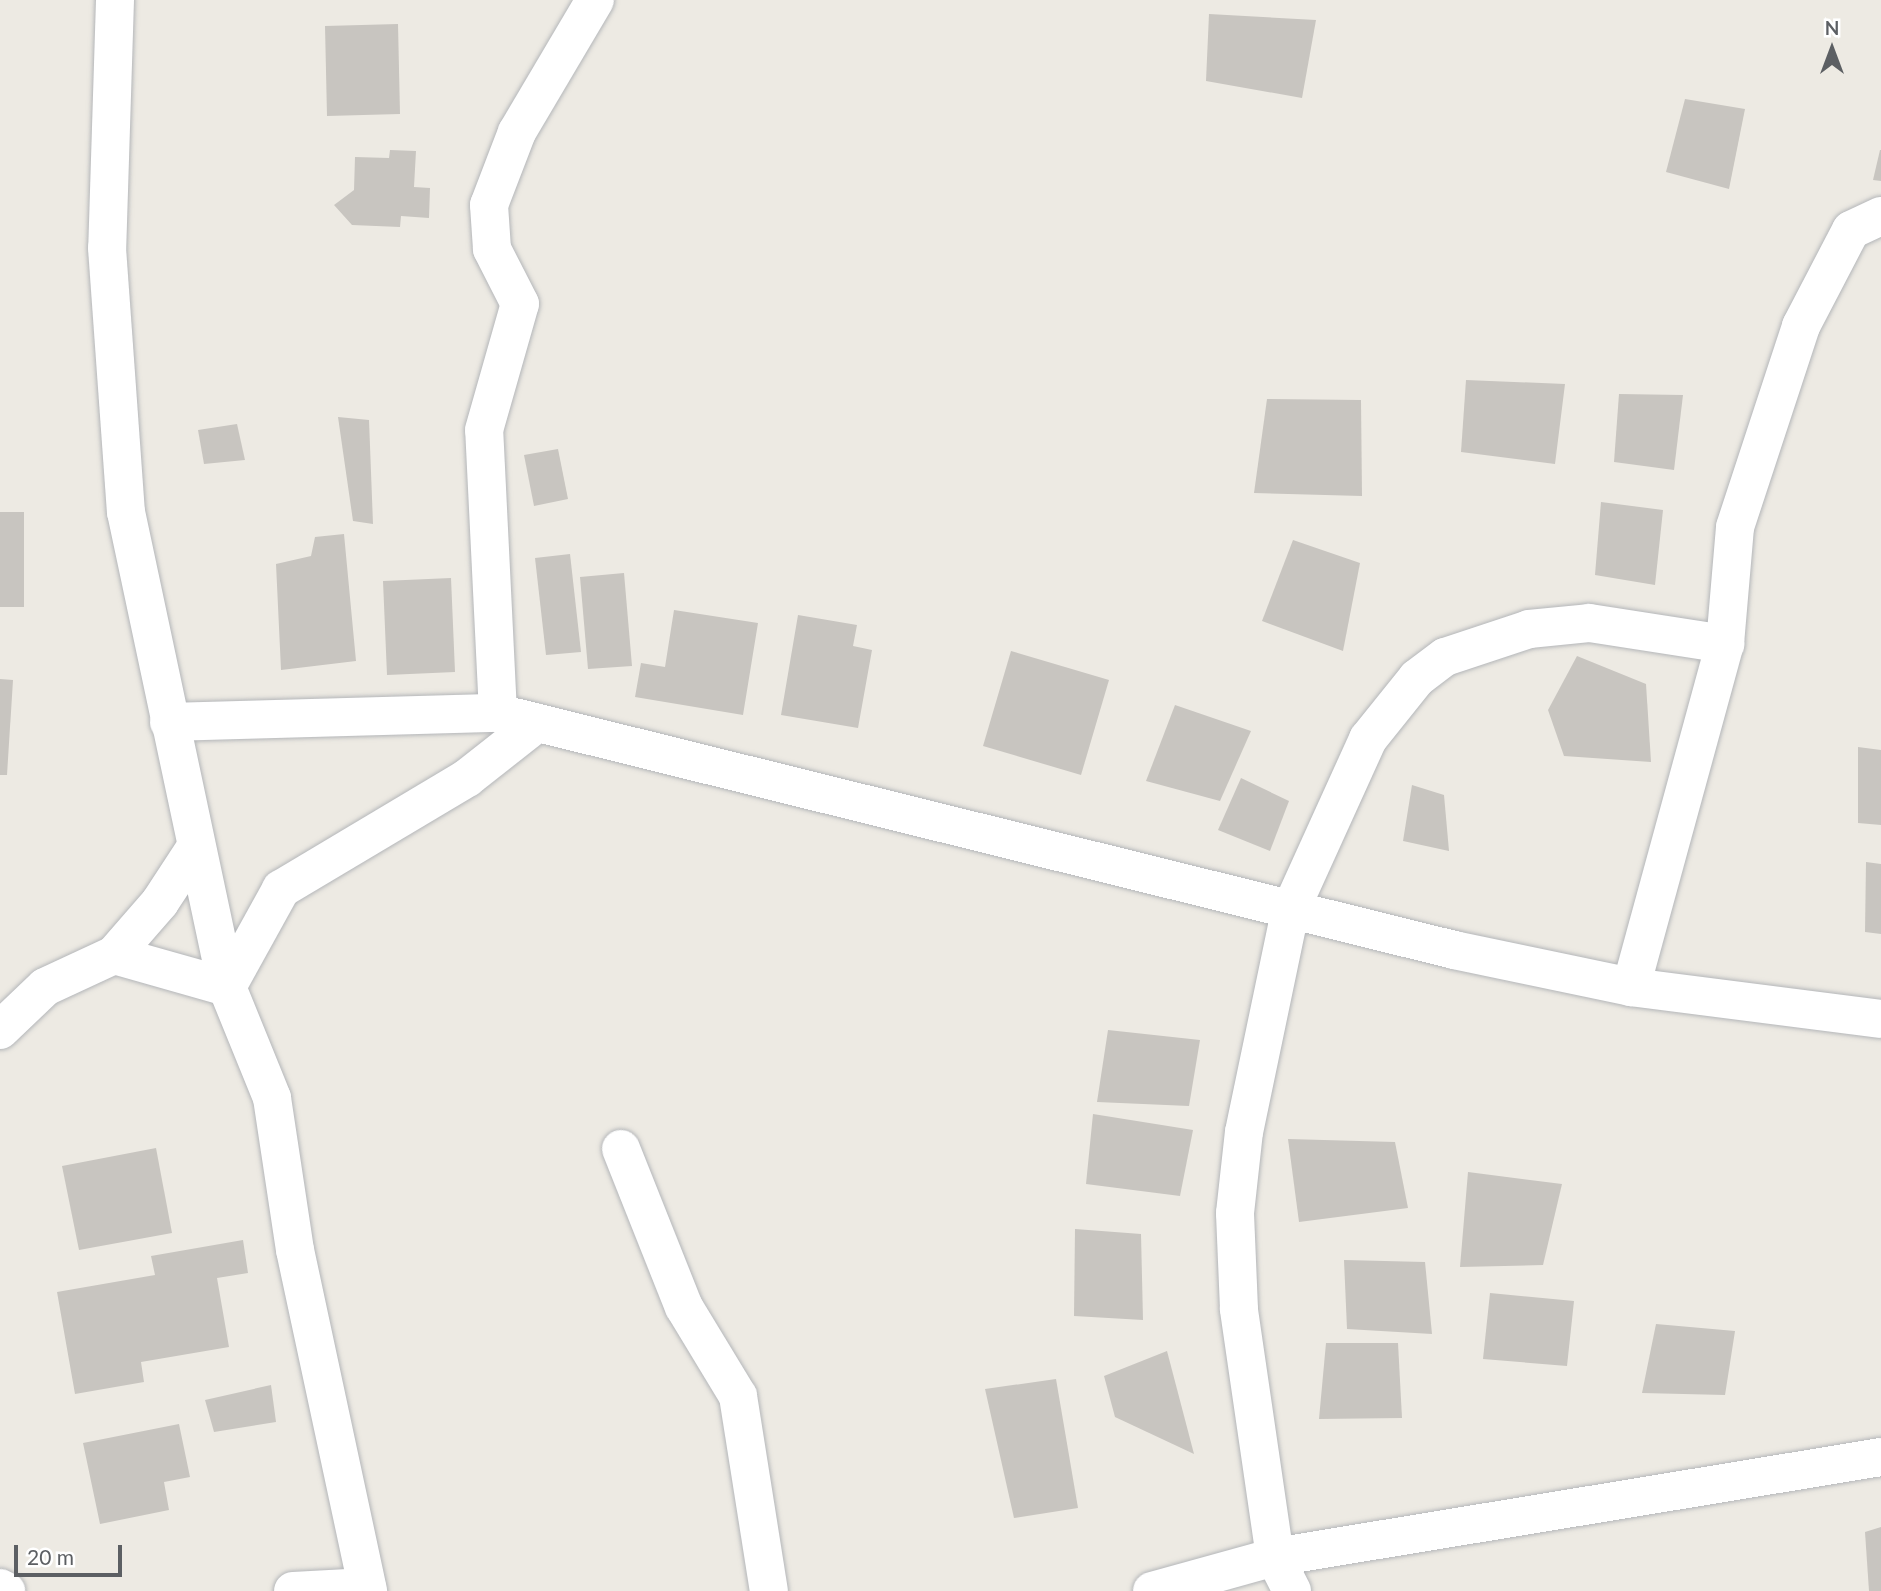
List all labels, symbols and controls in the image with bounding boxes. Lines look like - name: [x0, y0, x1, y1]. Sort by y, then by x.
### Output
- north arrow: [1797, 14, 1867, 84]
- text: N: [1825, 16, 1839, 39]
- scale bar: [18, 1532, 126, 1576]
- text: 20 m: [27, 1544, 74, 1569]

